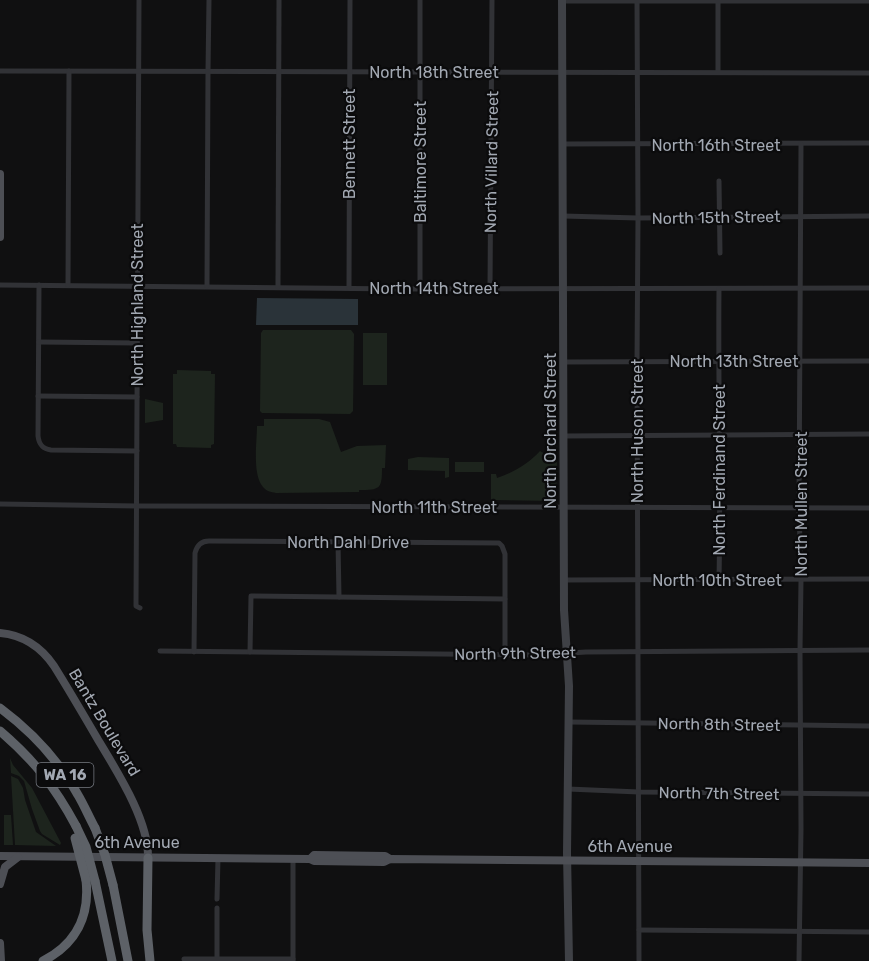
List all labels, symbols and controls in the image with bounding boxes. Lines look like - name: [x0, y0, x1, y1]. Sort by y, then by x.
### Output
- street label: North 18th Street: [369, 63, 499, 82]
- street label: Bennett Street: [340, 89, 359, 199]
- street label: North Villard Street: [481, 91, 502, 233]
- street label: Baltimore Street: [411, 101, 430, 223]
- street label: North 16th Street: [652, 136, 780, 155]
- street label: North 15th Street: [651, 207, 781, 228]
- street label: North Highland Street: [128, 223, 147, 387]
- street label: North 14th Street: [369, 279, 499, 298]
- street label: North 13th Street: [670, 352, 798, 371]
- street label: North Orchard Street: [541, 353, 560, 509]
- street label: North Huson Street: [628, 359, 647, 503]
- street label: North Ferdinand Street: [710, 384, 729, 556]
- street label: North Mullen Street: [792, 431, 811, 577]
- street label: North 11th Street: [371, 498, 497, 517]
- street label: North Dahl Drive: [287, 533, 409, 552]
- street label: North 10th Street: [652, 571, 782, 590]
- street label: North 9th Street: [454, 643, 576, 664]
- street label: Bantz Boulevard: [65, 665, 144, 780]
- street label: North 8th Street: [657, 714, 780, 735]
- road number: WA 16: [36, 763, 94, 787]
- street label: North 7th Street: [658, 783, 779, 804]
- street label: 6th Avenue: [94, 833, 180, 852]
- street label: 6th Avenue: [587, 837, 673, 856]

